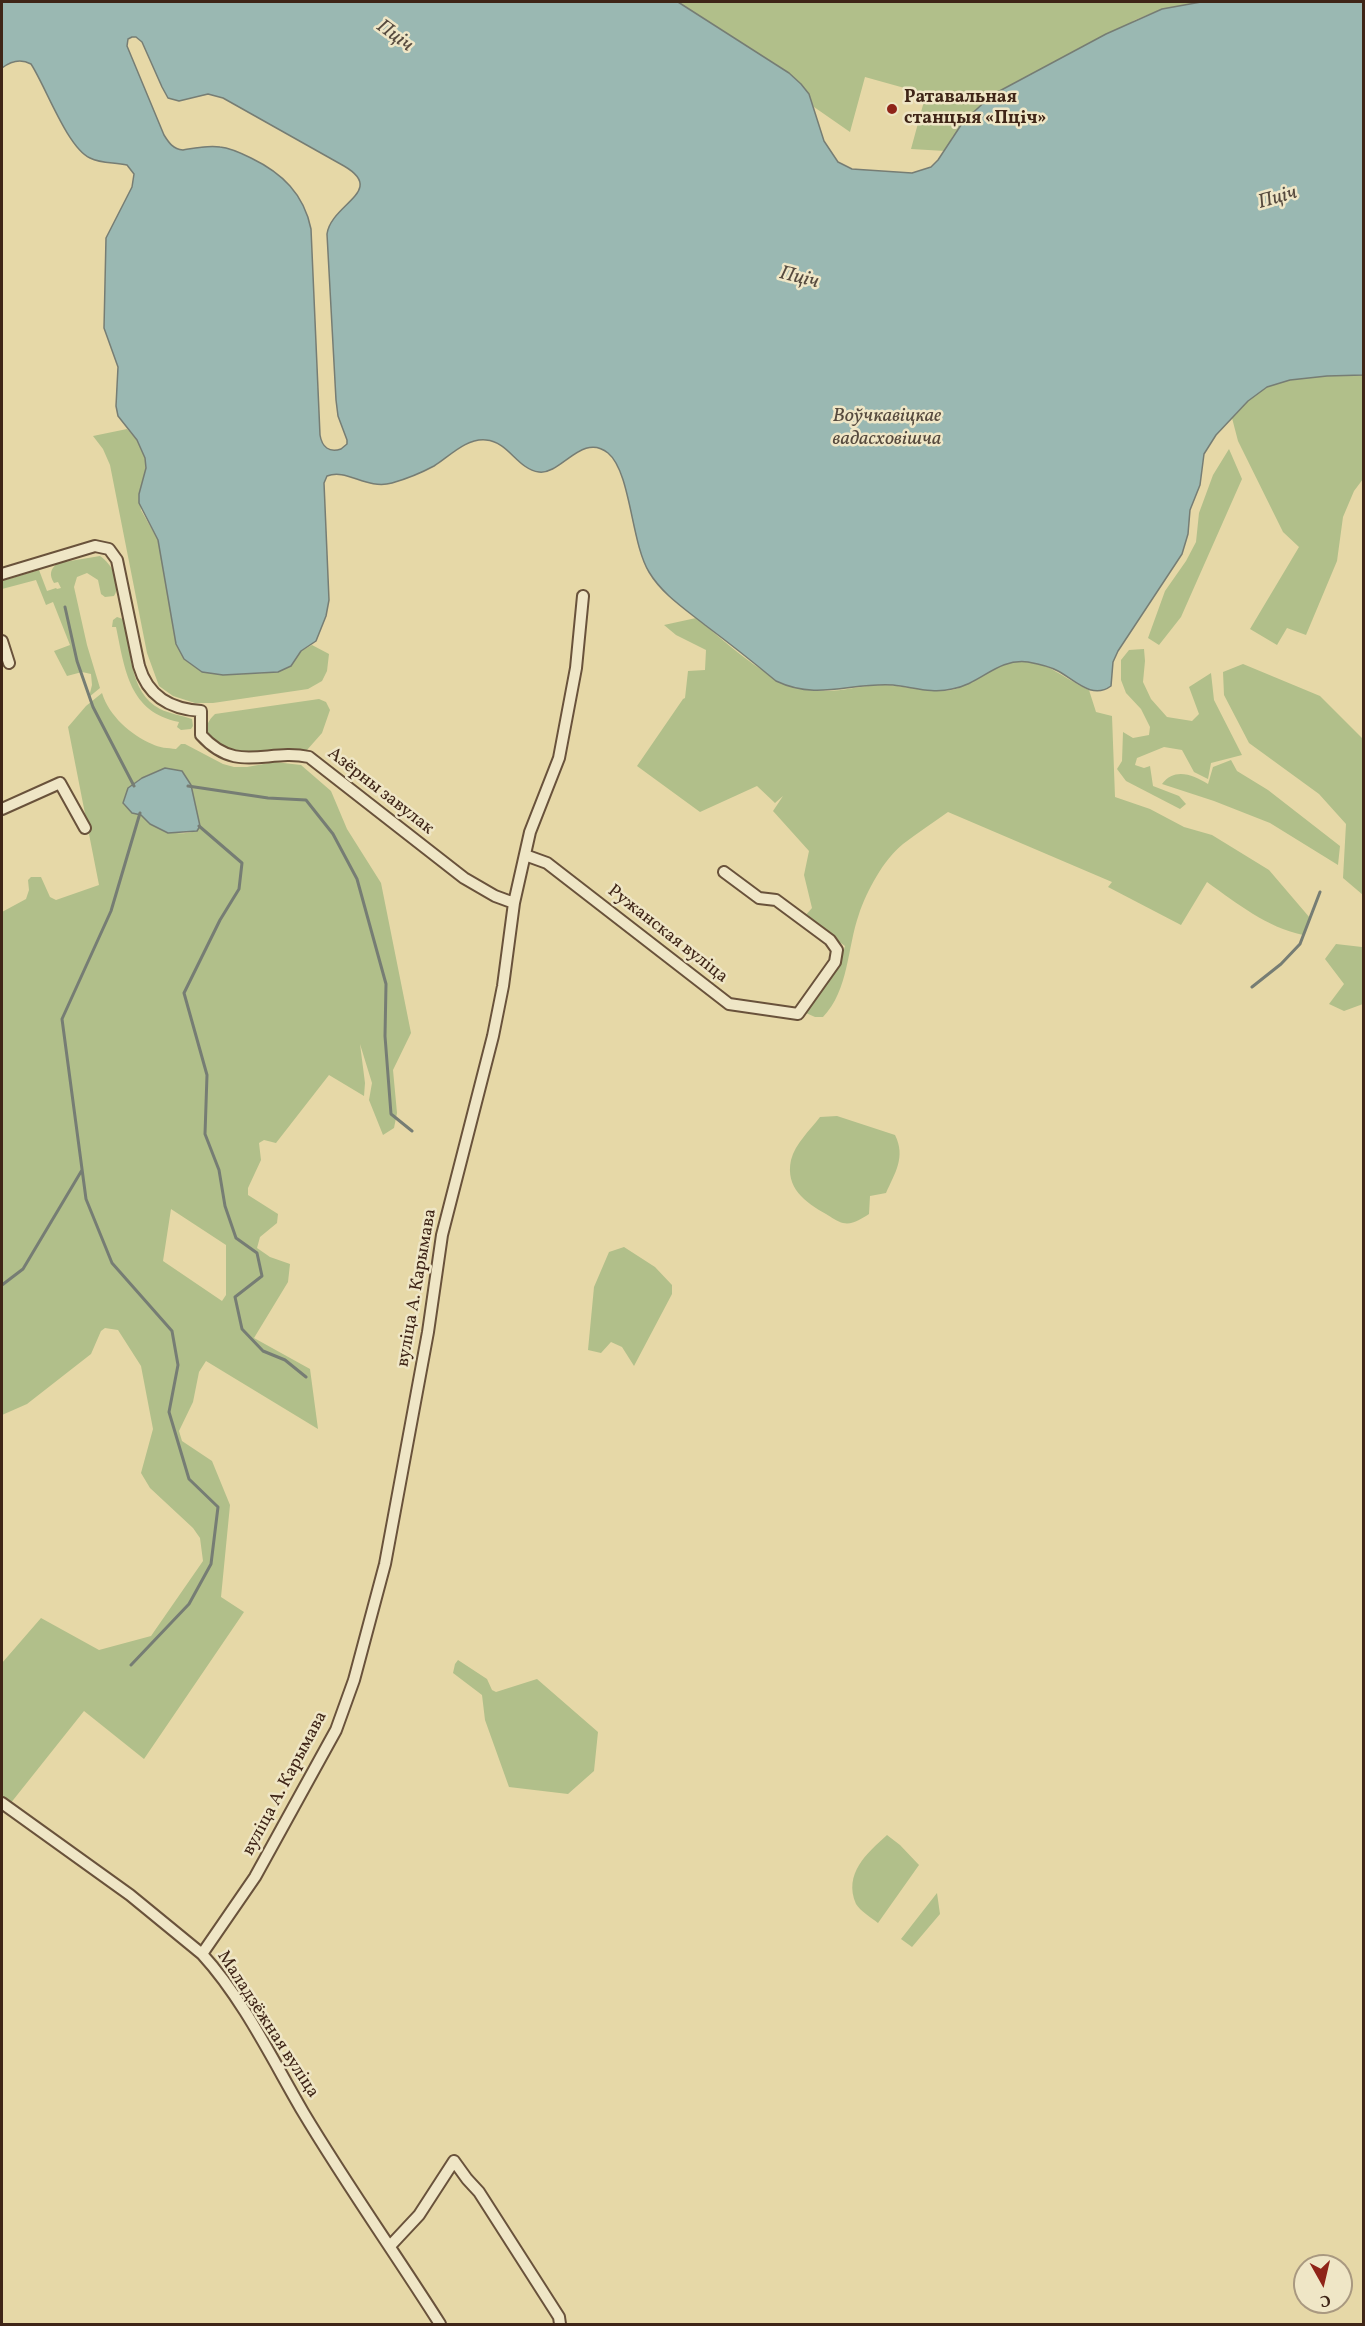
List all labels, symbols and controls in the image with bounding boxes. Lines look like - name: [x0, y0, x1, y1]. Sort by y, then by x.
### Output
- water label: Пціч: [371, 16, 417, 58]
- place label: Ратавальная станцыя «Пціч»: [904, 88, 1047, 130]
- marker: Ратавальная станцыя «Пціч»: [885, 102, 899, 116]
- water label: Пціч: [1256, 182, 1300, 216]
- water label: Пціч: [777, 263, 821, 295]
- water label: Воўчкавіцкае вадасховішча: [833, 405, 941, 452]
- street label: Азёрны завулак: [322, 744, 438, 840]
- street label: Ружанская вуліца: [602, 881, 732, 989]
- street label: вуліца А. Карымава: [393, 1207, 443, 1369]
- street label: вуліца А. Карымава: [239, 1708, 333, 1860]
- street label: Маладзёжная вуліца: [211, 1947, 323, 2103]
- north arrow: [1293, 2254, 1353, 2314]
- text: С: [1319, 2288, 1332, 2311]

